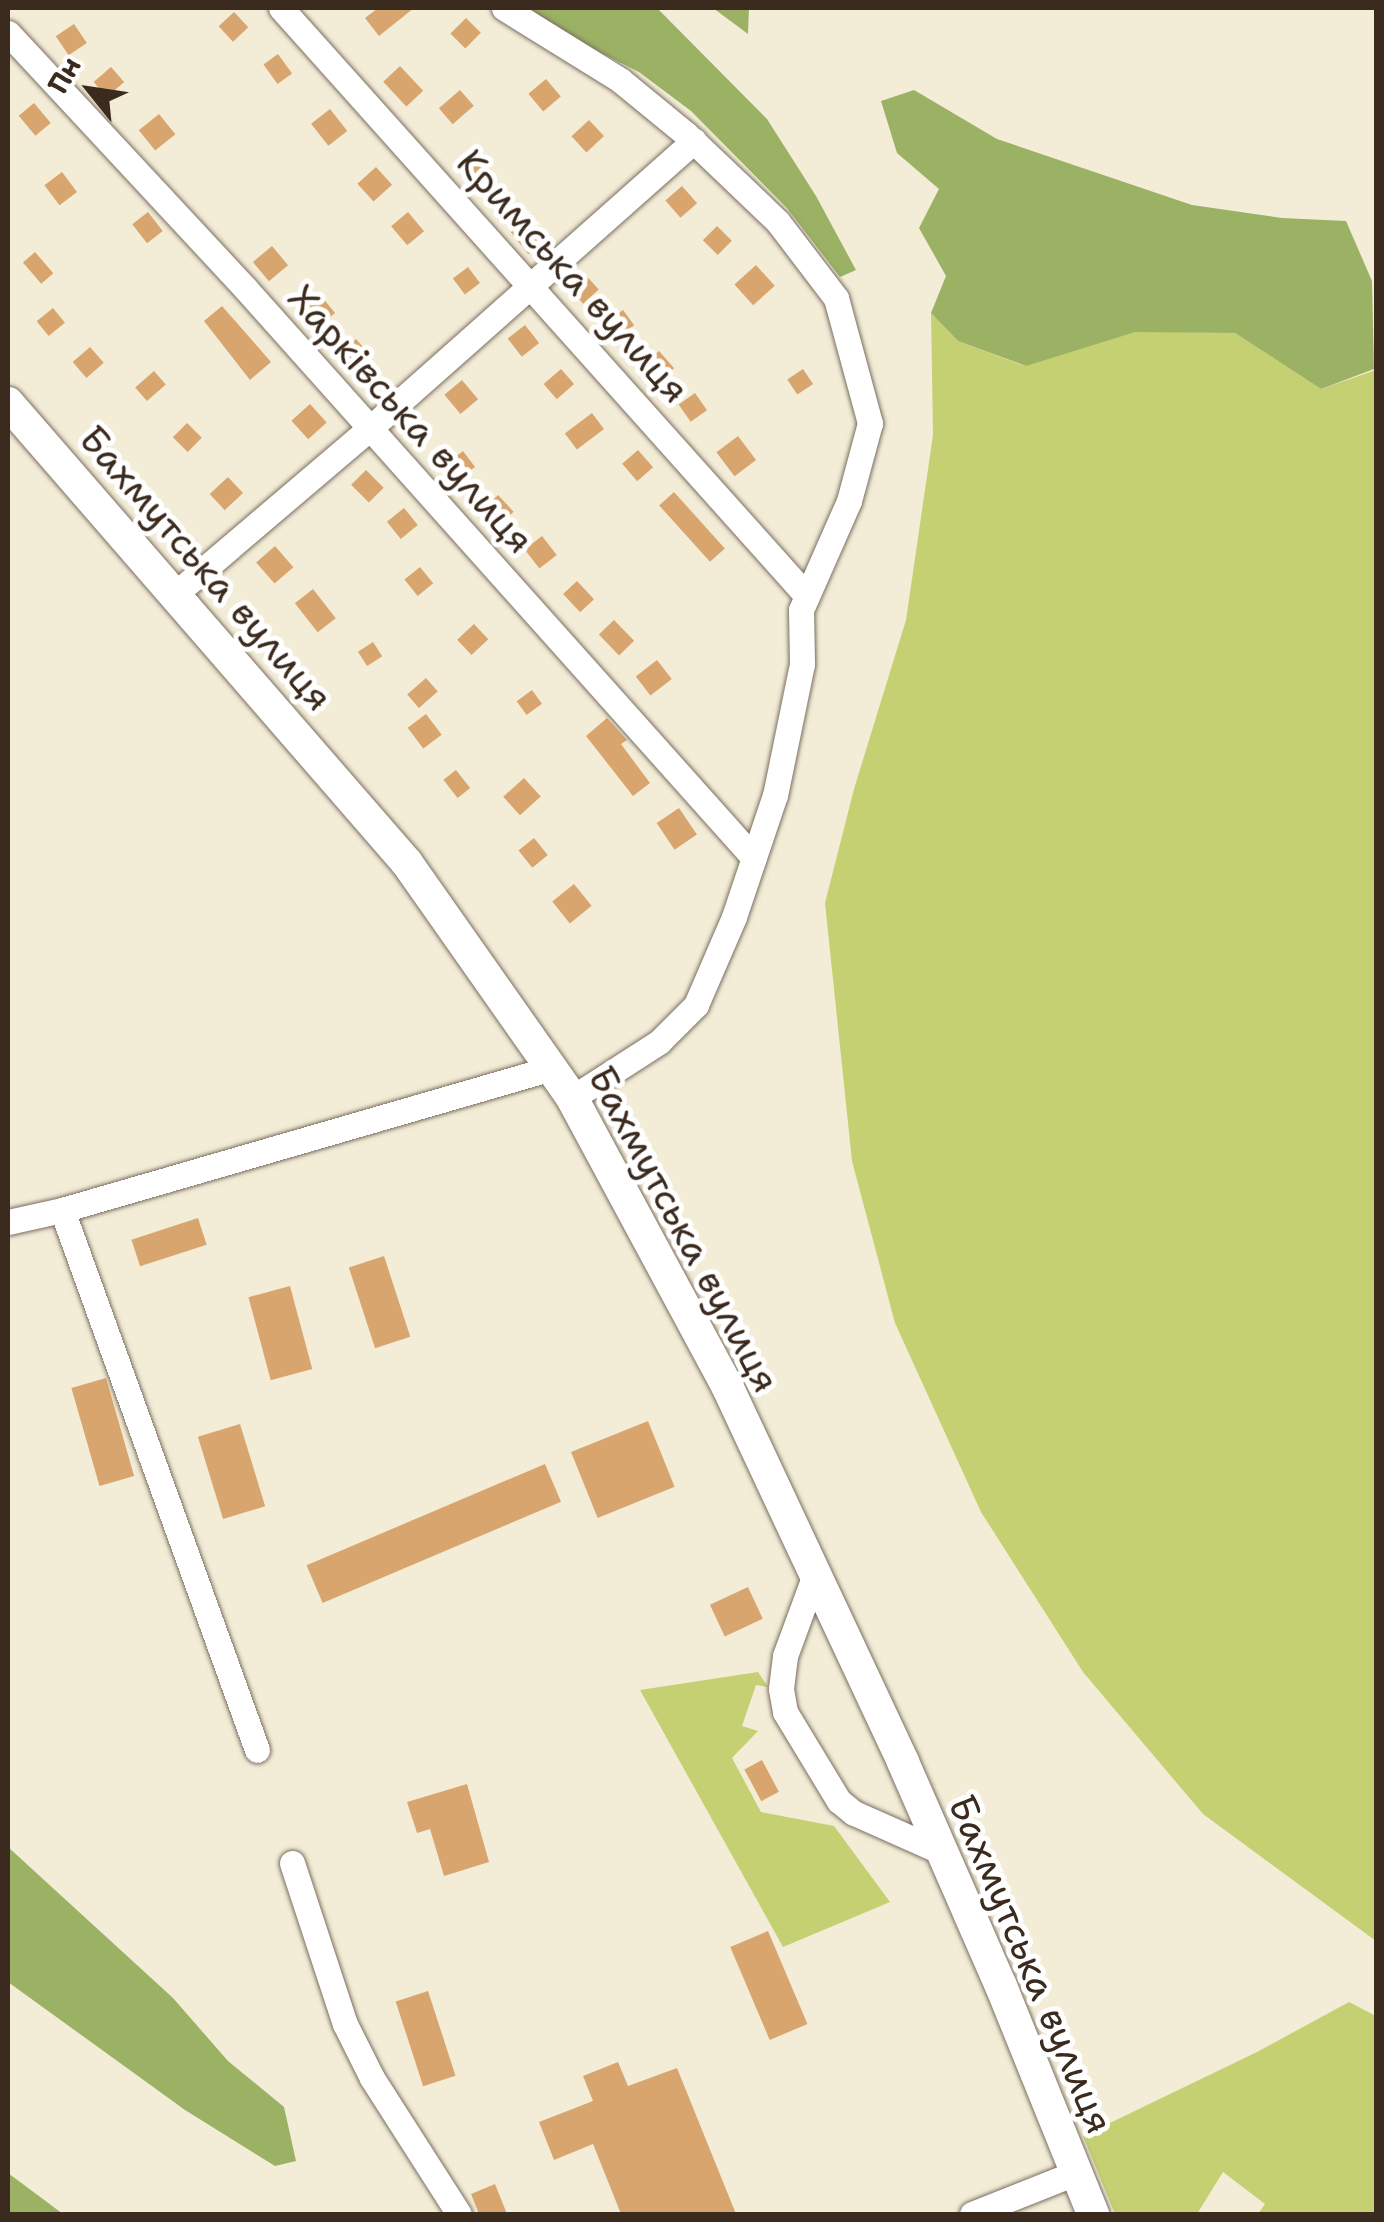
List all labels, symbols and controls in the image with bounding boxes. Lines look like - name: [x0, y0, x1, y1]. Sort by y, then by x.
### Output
- north arrow: [40, 40, 140, 140]
- text: Пн: [38, 49, 90, 101]
- street label: Кримська вулиця: [447, 140, 699, 412]
- street label: Харківська вулиця: [279, 275, 543, 563]
- street label: Бахмутська вулиця: [70, 416, 342, 720]
- street label: Бахмутська вулиця: [579, 1058, 789, 1400]
- street label: Бахмутська вулиця: [939, 1788, 1123, 2140]

